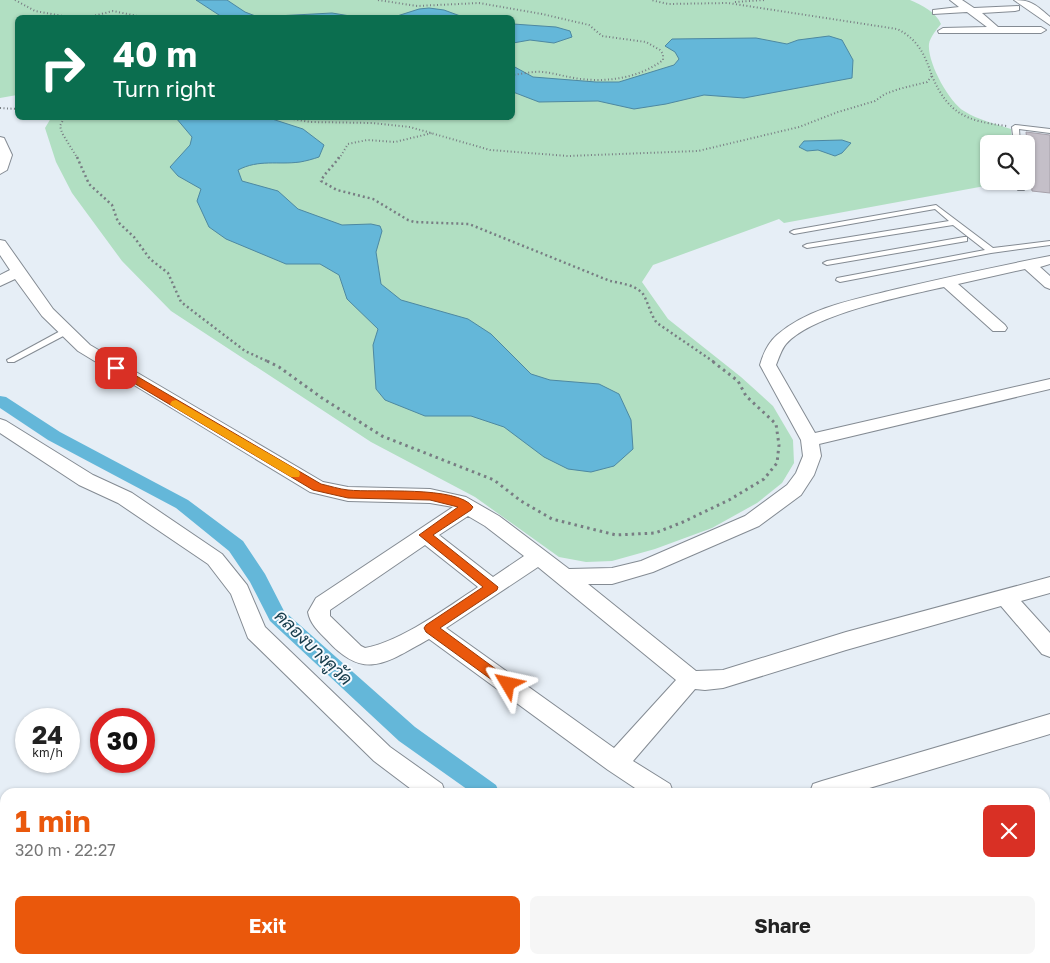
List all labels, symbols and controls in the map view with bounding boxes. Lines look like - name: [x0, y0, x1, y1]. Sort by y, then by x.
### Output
- text: 40 m: [113, 33, 197, 75]
- icon: right: [30, 35, 95, 100]
- text: Turn right: [113, 75, 216, 102]
- map controls: [980, 135, 1035, 190]
- button: search: [980, 135, 1035, 190]
- pin: [95, 347, 137, 389]
- icon: arrive: [102, 354, 130, 382]
- water label: คลองบางคูวัด: [269, 605, 357, 692]
- position arrow: [481, 657, 533, 709]
- speed limit sign: 30: [90, 708, 155, 773]
- text: 24: [32, 719, 63, 750]
- text: km/h: [32, 745, 63, 760]
- text: 1 min: [15, 803, 91, 839]
- button: close: [983, 805, 1035, 857]
- text: 320 m · 22:27: [15, 840, 116, 860]
- button: Exit: [15, 896, 520, 954]
- button: Share: [530, 896, 1035, 954]

